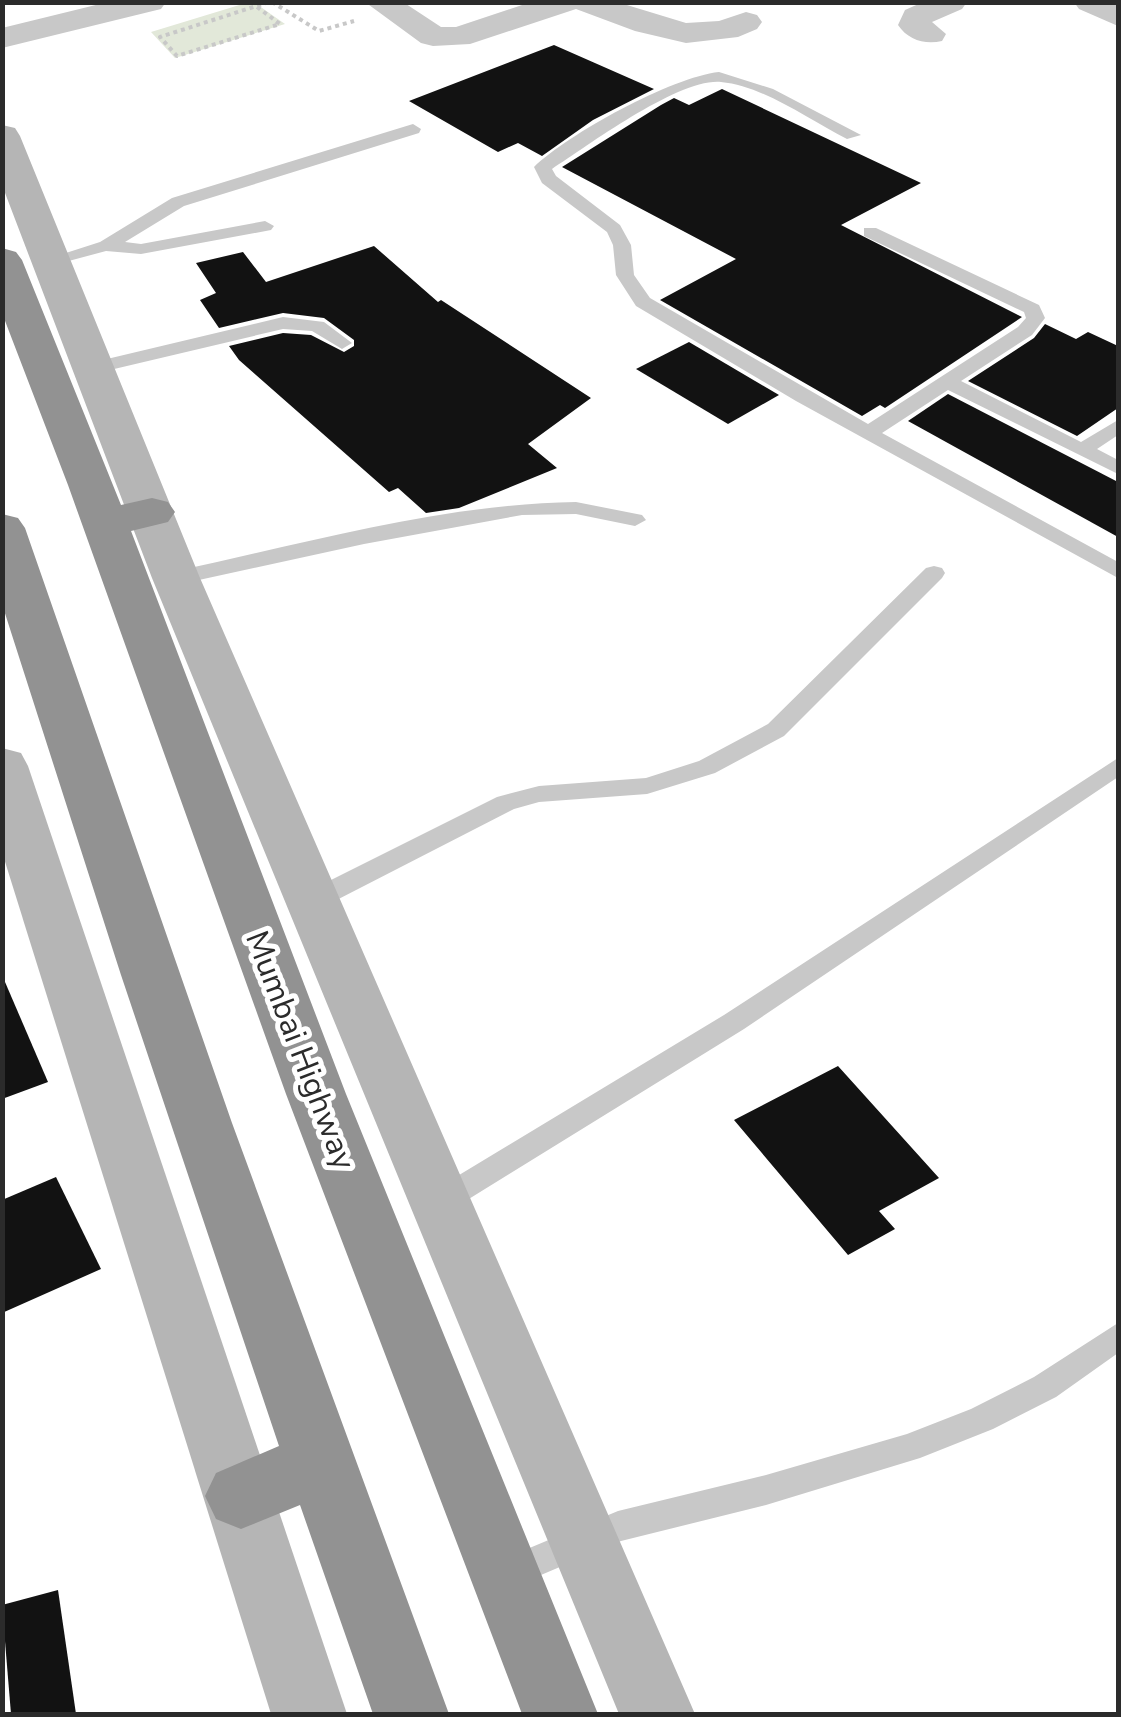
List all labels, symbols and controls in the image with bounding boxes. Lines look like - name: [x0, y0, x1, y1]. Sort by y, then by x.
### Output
- street label: Mumbai Highway: [235, 925, 366, 1176]

